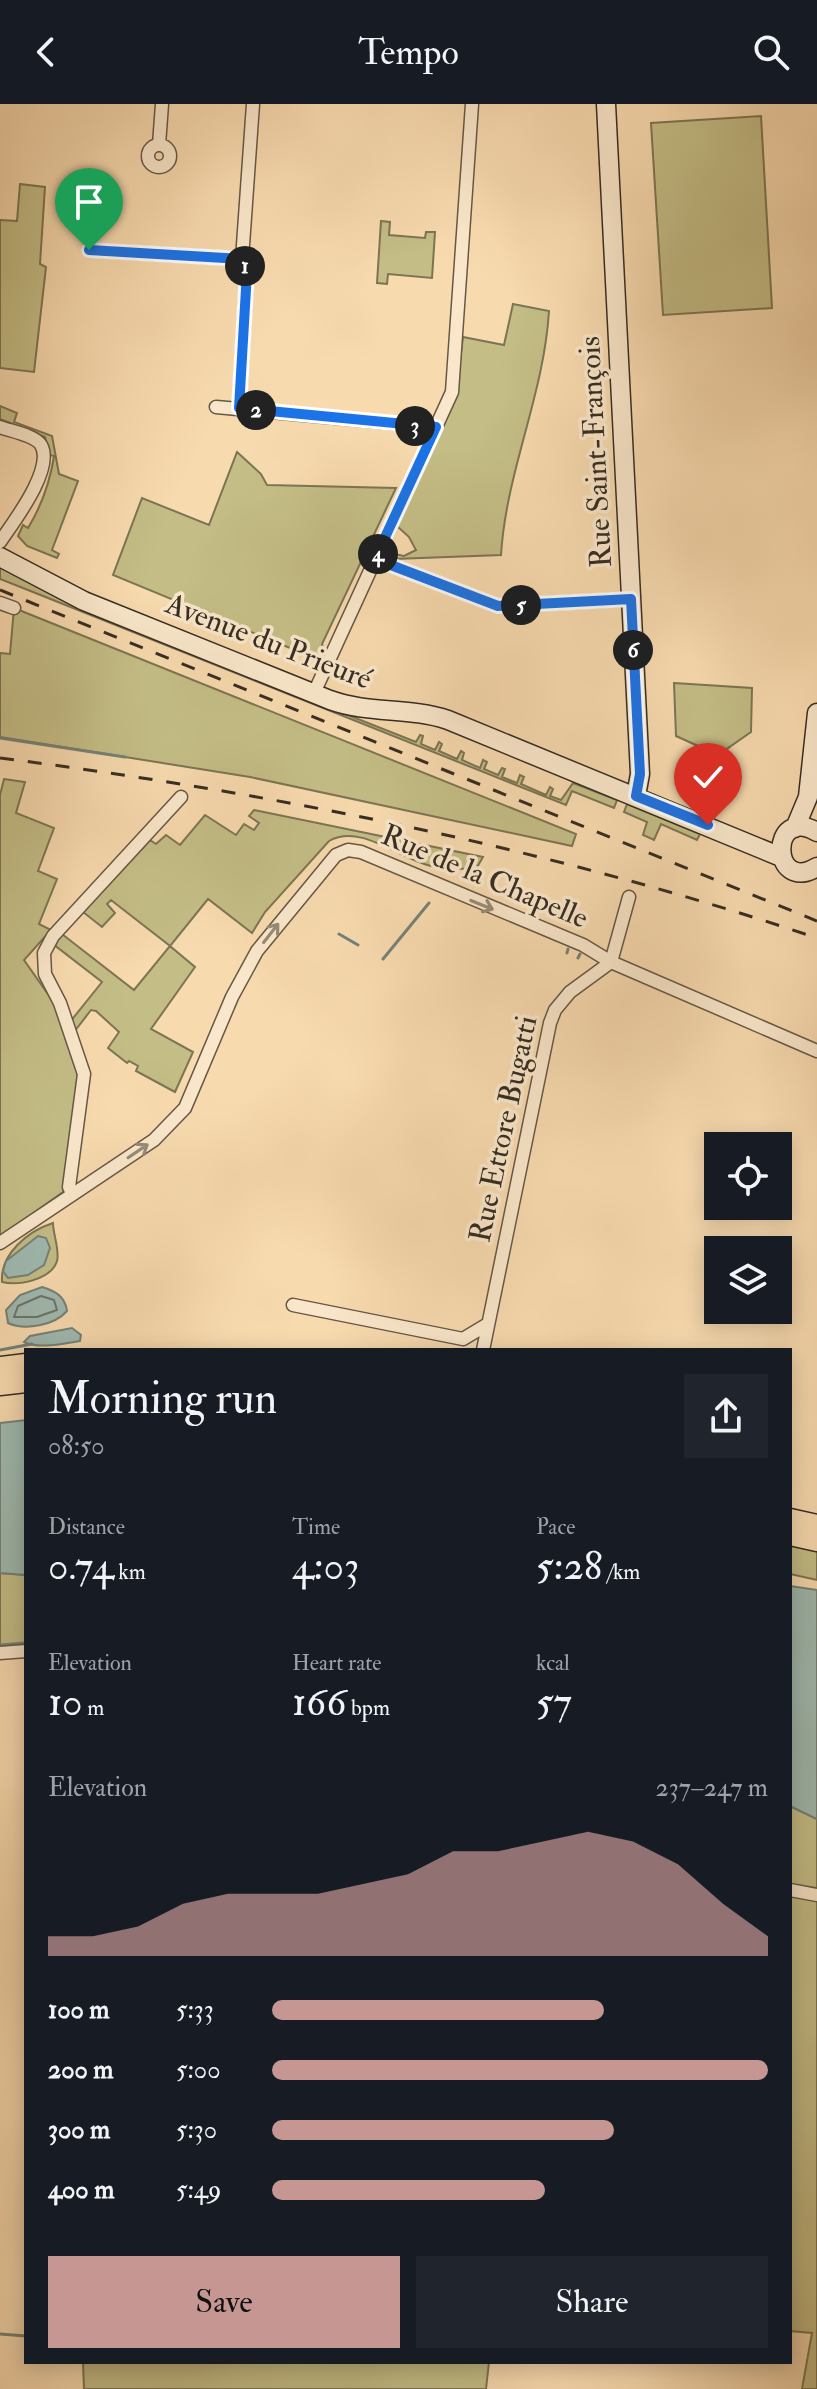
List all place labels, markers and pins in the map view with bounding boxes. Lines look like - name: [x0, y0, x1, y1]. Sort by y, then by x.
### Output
- pin: [55, 168, 123, 250]
- pin: 1: [225, 246, 265, 286]
- pin: 2: [236, 390, 276, 430]
- pin: 3: [395, 406, 435, 446]
- pin: 4: [358, 534, 398, 574]
- pin: 5: [501, 585, 541, 625]
- pin: 6: [613, 630, 653, 670]
- pin: [674, 743, 742, 825]

